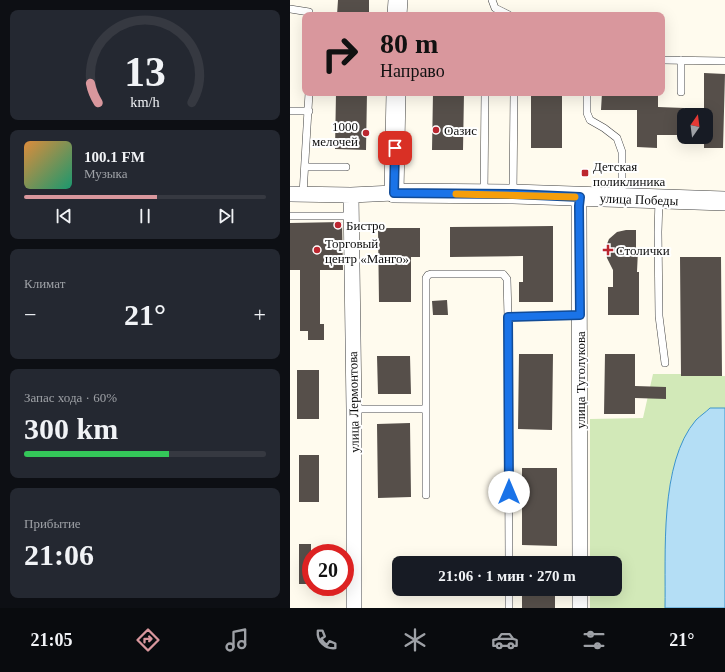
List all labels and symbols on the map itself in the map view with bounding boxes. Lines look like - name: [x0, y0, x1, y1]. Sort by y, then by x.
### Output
- north arrow: [677, 108, 713, 144]
- place label: 1000 мелочей: [312, 119, 358, 149]
- place label: Оазис: [444, 123, 477, 138]
- marker: Оазис: [431, 125, 441, 135]
- marker: 1000 мелочей: [361, 128, 371, 138]
- pin: [378, 131, 412, 165]
- place label: Детская поликлиника: [593, 159, 666, 189]
- marker: Детская поликлиника: [580, 168, 590, 178]
- street label: улица Победы: [599, 191, 679, 208]
- place label: Бистро: [346, 218, 385, 233]
- marker: Бистро: [333, 220, 343, 230]
- place label: Торговый центр «Манго»: [325, 236, 409, 266]
- place label: Столички: [616, 243, 670, 258]
- marker: Торговый центр «Манго»: [312, 245, 322, 255]
- marker: Столички: [603, 245, 613, 255]
- street label: улица Туголукова: [573, 331, 588, 429]
- street label: улица Лермонтова: [345, 351, 362, 453]
- position arrow: [488, 471, 530, 513]
- speed limit sign: 20: [302, 544, 354, 596]

